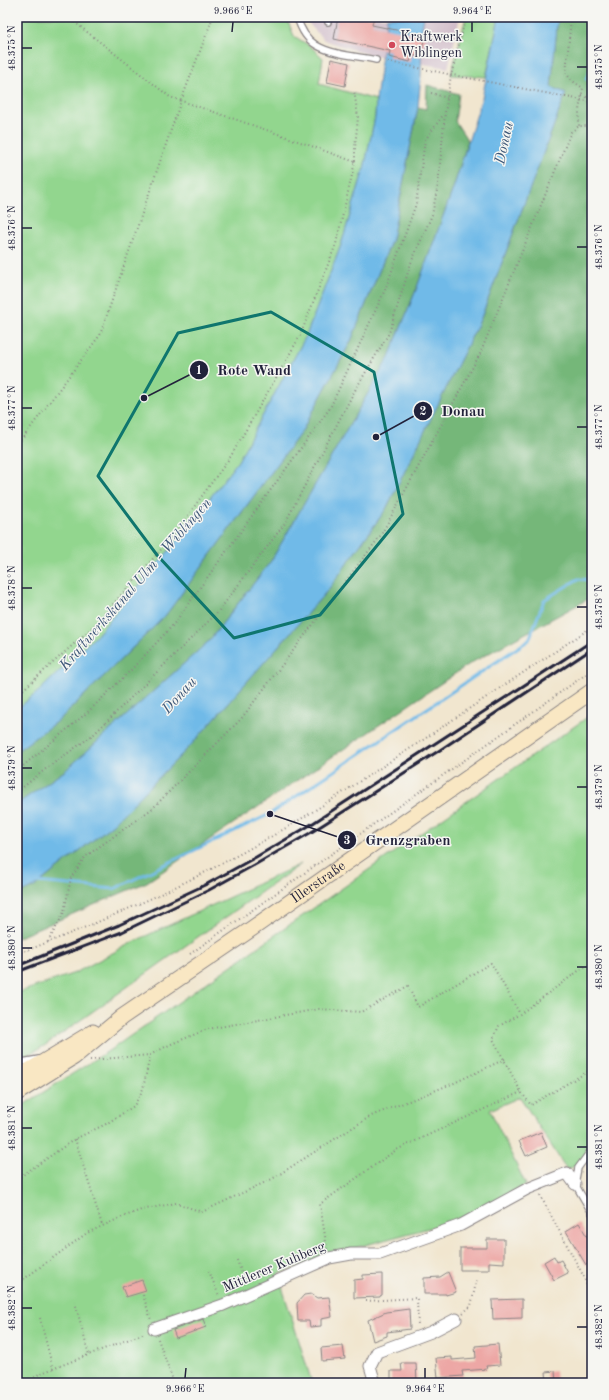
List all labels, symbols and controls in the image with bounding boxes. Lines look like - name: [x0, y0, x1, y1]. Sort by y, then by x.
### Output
- text: 9.966°E: [214, 6, 252, 16]
- text: 9.964°E: [453, 6, 491, 16]
- text: 48.375°N: [7, 25, 17, 71]
- place label: Kraftwerk Wiblingen: [400, 30, 462, 60]
- marker: Kraftwerk Wiblingen: [387, 40, 397, 50]
- text: 48.375°N: [594, 44, 604, 90]
- water label: Donau: [493, 120, 517, 167]
- text: 48.376°N: [7, 205, 17, 251]
- text: 48.376°N: [594, 224, 604, 270]
- callout: Rote Wand: [189, 356, 299, 383]
- text: Rote Wand: [217, 364, 291, 379]
- text: 1: [196, 365, 202, 377]
- text: 48.377°N: [7, 385, 17, 431]
- callout: Donau: [413, 398, 493, 425]
- text: 48.377°N: [594, 404, 604, 450]
- text: Donau: [441, 405, 485, 420]
- text: 2: [420, 406, 427, 418]
- water label: Kraftwerkskanal Ulm - Wiblingen: [57, 496, 215, 675]
- text: 48.378°N: [7, 565, 17, 611]
- text: 48.378°N: [594, 584, 604, 630]
- water label: Donau: [159, 675, 200, 718]
- text: 48.379°N: [7, 745, 17, 791]
- text: 48.379°N: [594, 764, 604, 810]
- callout: Grenzgraben: [337, 826, 459, 853]
- text: Grenzgraben: [365, 834, 451, 849]
- text: 3: [344, 835, 351, 847]
- street label: Illerstraße: [289, 858, 348, 906]
- text: 48.380°N: [7, 925, 17, 971]
- text: 48.380°N: [594, 944, 604, 990]
- text: 48.381°N: [7, 1105, 17, 1151]
- text: 48.381°N: [594, 1124, 604, 1170]
- street label: Mittlerer Kuhberg: [221, 1239, 328, 1295]
- text: 48.382°N: [7, 1285, 17, 1331]
- text: 48.382°N: [594, 1304, 604, 1350]
- text: 9.966°E: [166, 1384, 204, 1394]
- text: 9.964°E: [406, 1384, 444, 1394]

